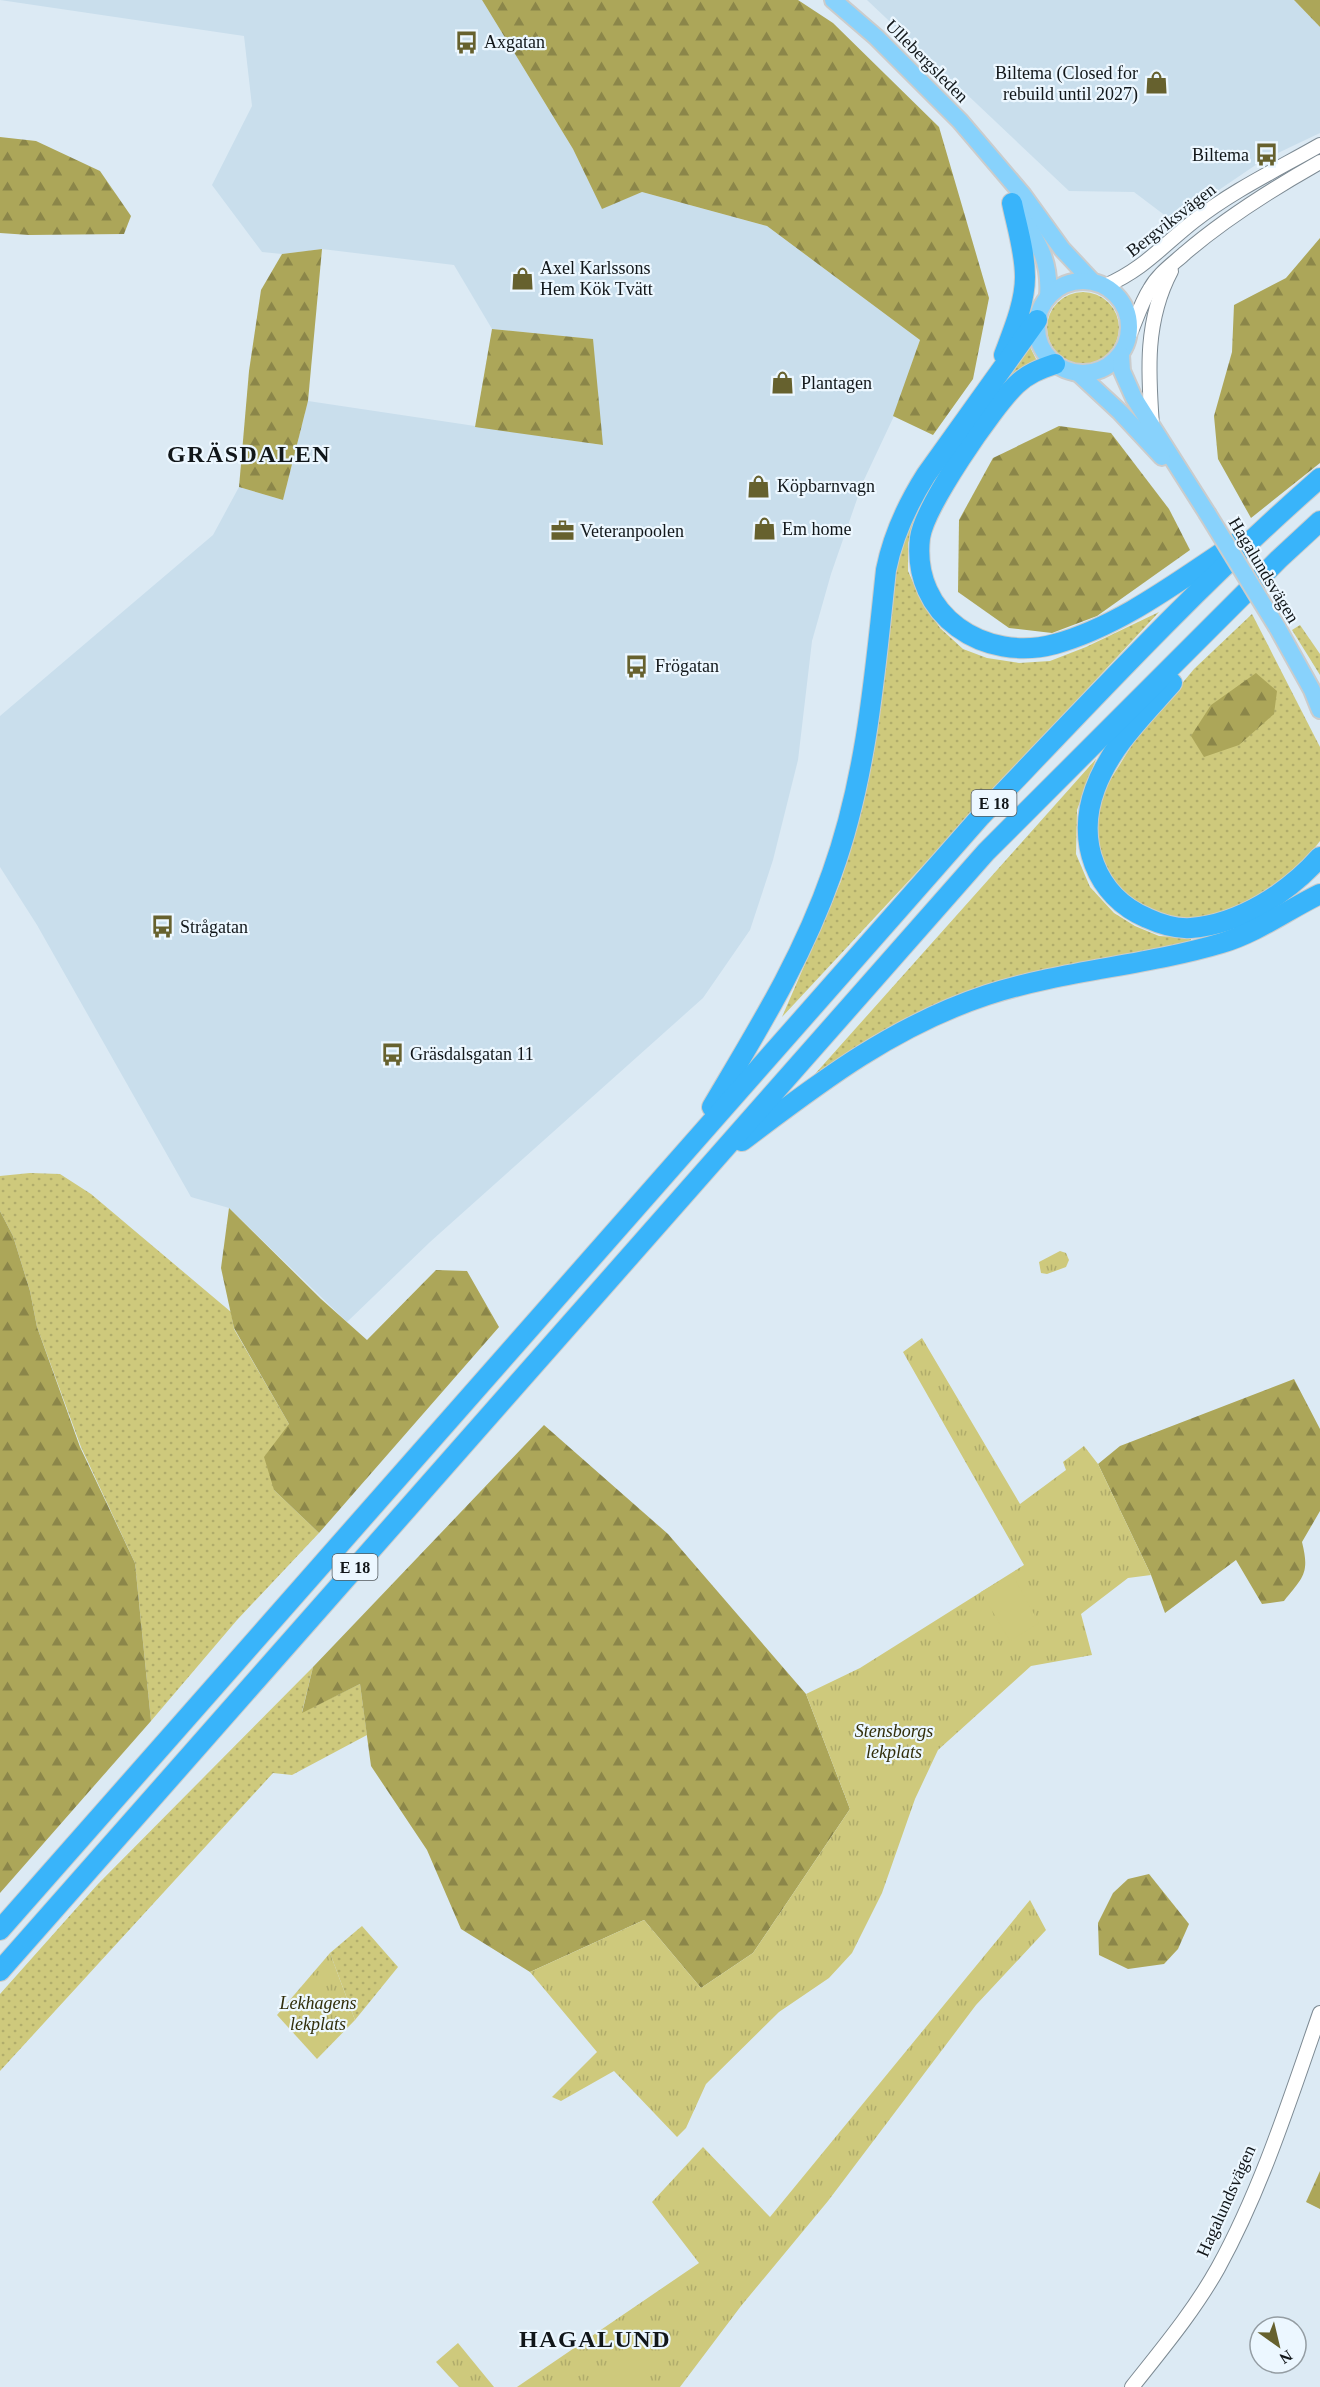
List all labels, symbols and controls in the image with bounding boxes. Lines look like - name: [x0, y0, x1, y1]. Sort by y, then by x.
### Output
- street label: Ullebergsleden: [882, 16, 972, 106]
- bus stop icon: Axgatan: [453, 29, 479, 55]
- place label: Axgatan: [484, 32, 545, 52]
- place label: Biltema (Closed for rebuild until 2027): [995, 63, 1138, 105]
- shop icon: Biltema (Closed for rebuild until 2027): [1143, 70, 1169, 96]
- bus stop icon: Biltema: [1254, 142, 1280, 168]
- place label: Biltema: [1192, 145, 1249, 165]
- street label: Bergviksvägen: [1122, 179, 1220, 261]
- place label: Axel Karlssons Hem Kök Tvätt: [540, 258, 653, 299]
- shop icon: Axel Karlssons Hem Kök Tvätt: [509, 265, 535, 291]
- shop icon: Plantagen: [770, 370, 796, 396]
- place label: Plantagen: [801, 373, 872, 393]
- district label: GRÄSDALEN: [167, 441, 331, 467]
- shop icon: Köpbarnvagn: [746, 473, 772, 499]
- place label: Köpbarnvagn: [777, 476, 875, 496]
- street label: Hagalundsvägen: [1225, 513, 1303, 627]
- shop icon: Em home: [751, 516, 777, 542]
- office icon: Veteranpoolen: [549, 518, 575, 544]
- place label: Em home: [782, 519, 852, 539]
- place label: Veteranpoolen: [580, 521, 684, 541]
- bus stop icon: Frögatan: [624, 653, 650, 679]
- place label: Frögatan: [655, 656, 719, 676]
- road number: E 18: [972, 790, 1016, 816]
- bus stop icon: Strågatan: [149, 914, 175, 940]
- place label: Strågatan: [180, 917, 248, 937]
- bus stop icon: Gräsdalsgatan 11: [379, 1041, 405, 1067]
- place label: Gräsdalsgatan 11: [410, 1044, 534, 1064]
- road number: E 18: [332, 1554, 378, 1580]
- park label: Stensborgs lekplats: [855, 1721, 933, 1762]
- park label: Lekhagens lekplats: [279, 1993, 356, 2034]
- street label: Hagalundsvägen: [1192, 2142, 1260, 2260]
- north arrow: [1248, 2315, 1308, 2375]
- district label: HAGALUND: [519, 2326, 671, 2352]
- text: N: [1276, 2347, 1296, 2368]

